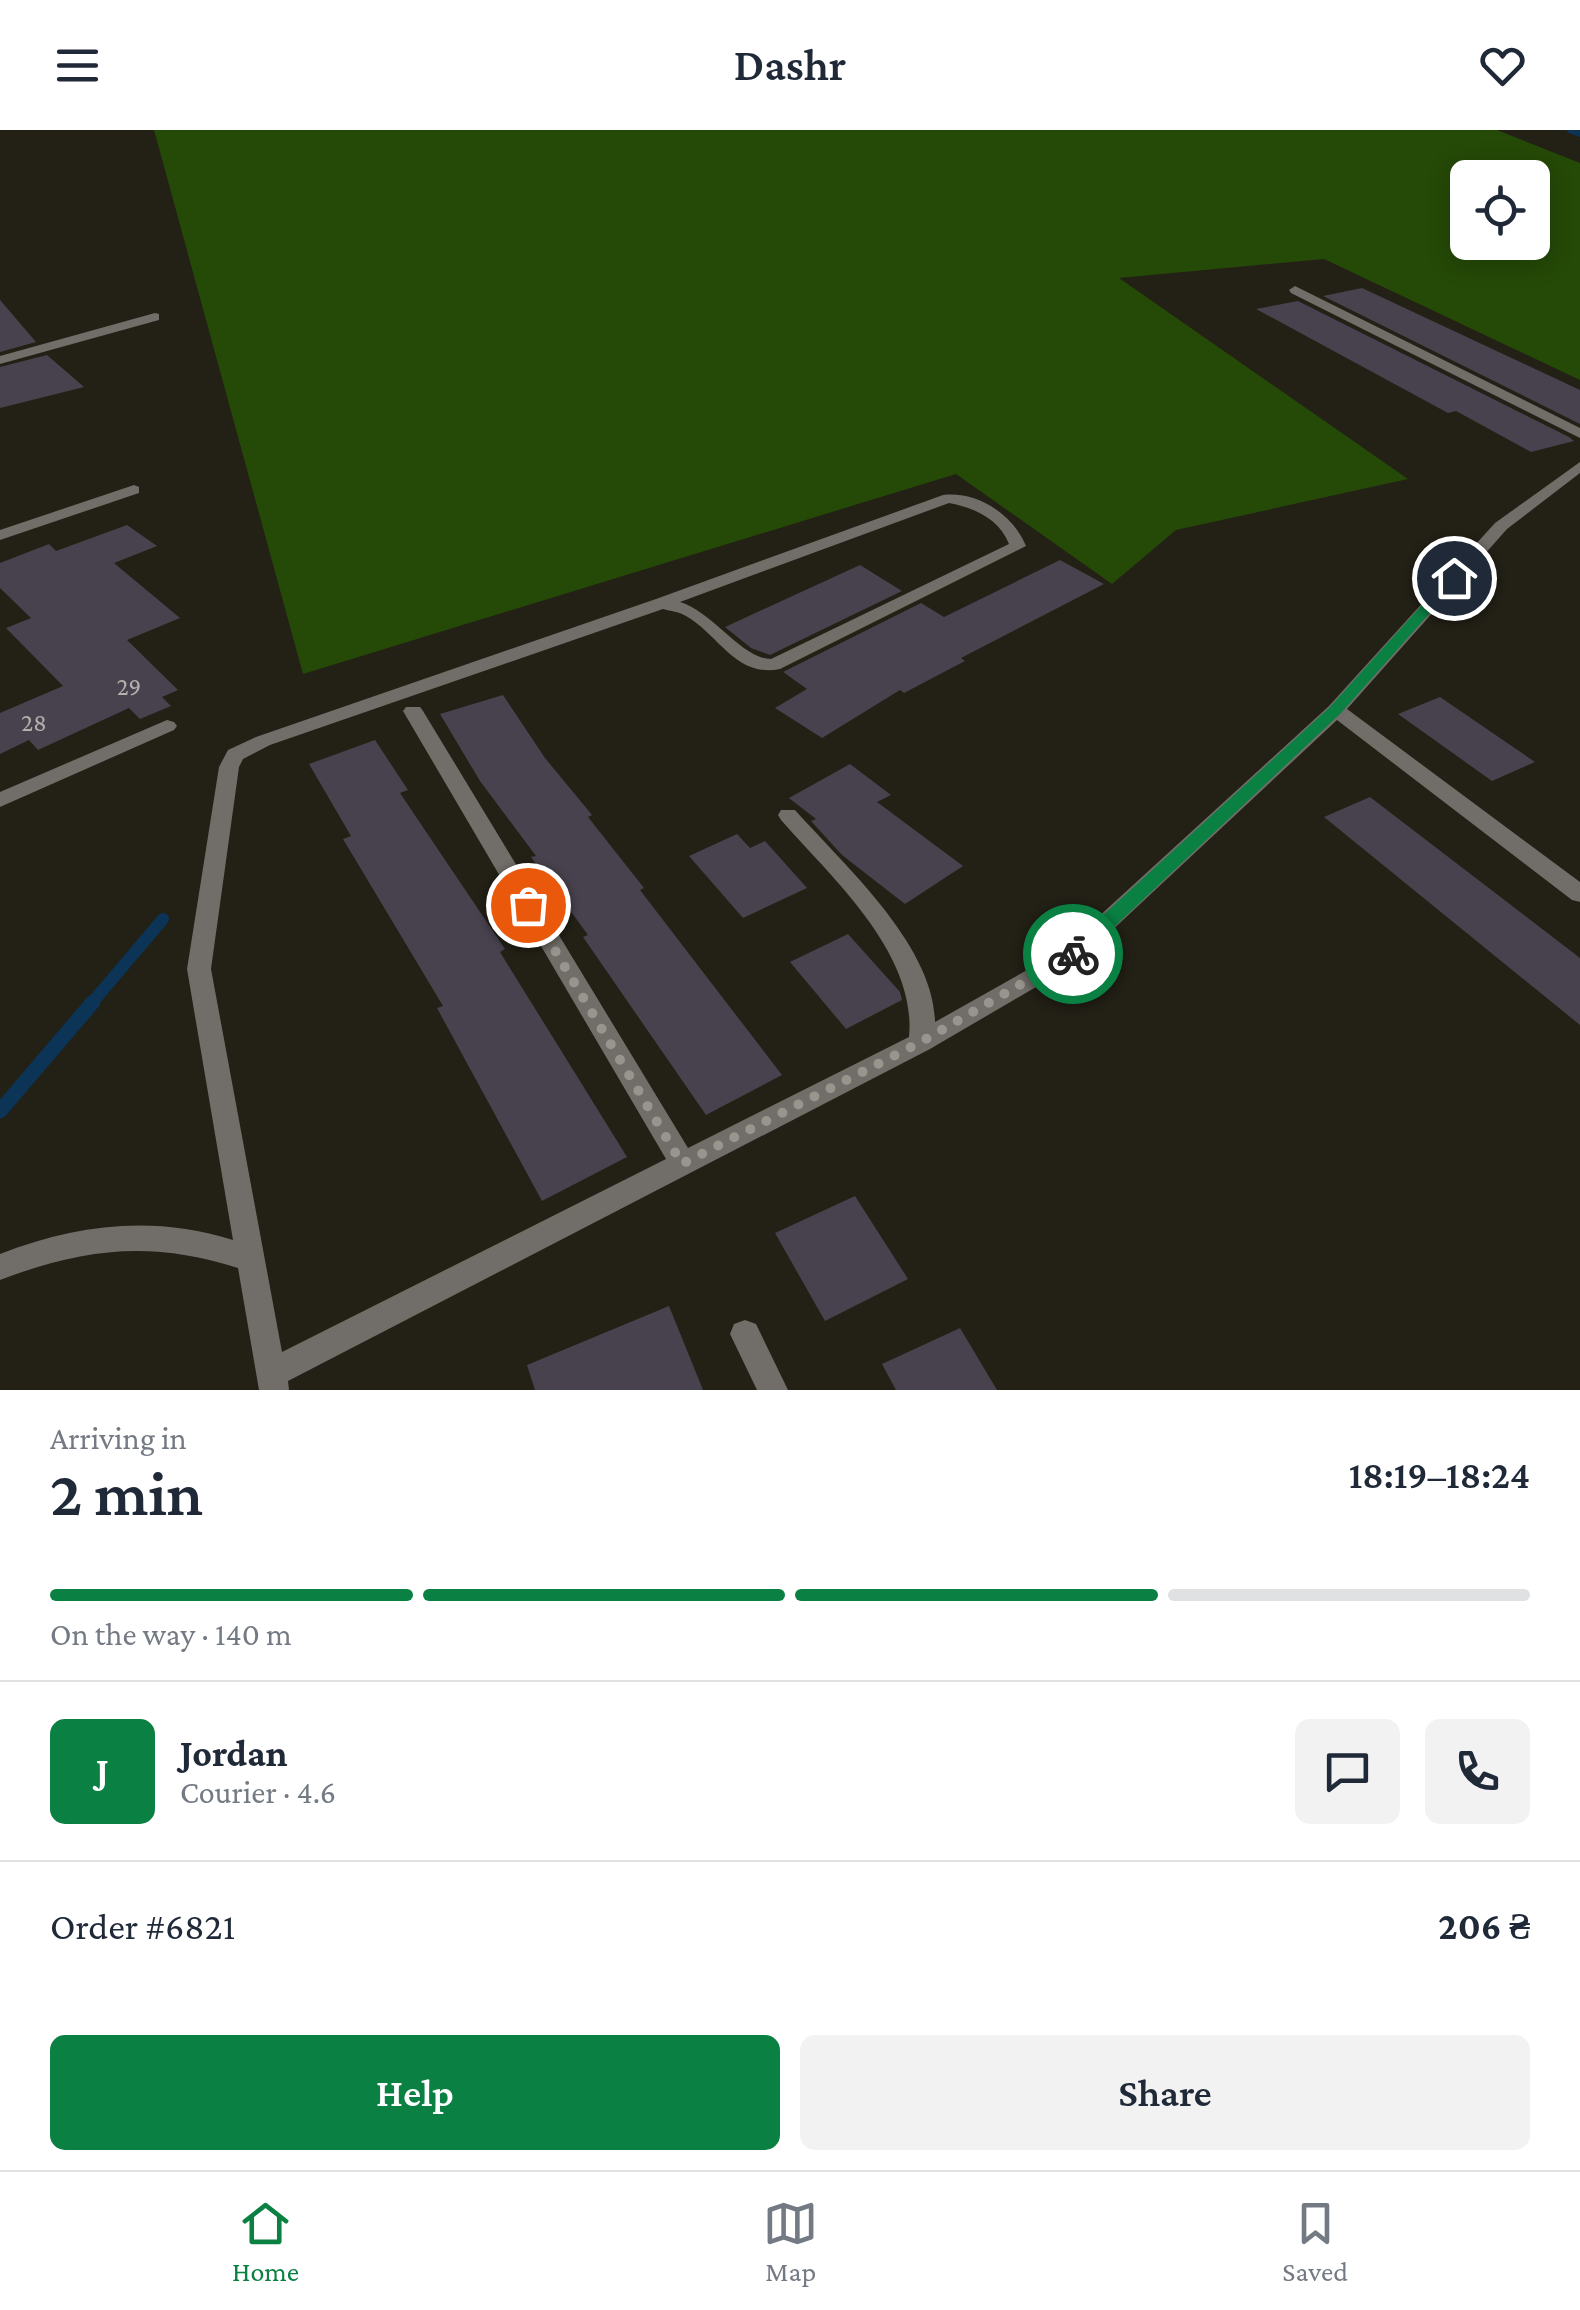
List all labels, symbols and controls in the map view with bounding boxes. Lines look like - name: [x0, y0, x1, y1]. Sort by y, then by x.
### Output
- icon: menu: [50, 38, 105, 93]
- icon: heart: [1475, 38, 1530, 93]
- text: Dashr: [734, 40, 846, 90]
- map controls: [1450, 160, 1550, 260]
- button: locate: [1450, 160, 1550, 260]
- pin: [1412, 536, 1497, 621]
- icon: home: [1427, 551, 1482, 606]
- house number: 29: [117, 673, 141, 700]
- house number: 28: [21, 709, 47, 736]
- pin: [486, 863, 571, 948]
- icon: bag: [501, 878, 556, 933]
- courier: [1023, 904, 1123, 1004]
- icon: bike: [1046, 927, 1101, 982]
- text: Arriving in: [50, 1420, 187, 1456]
- text: 18:19–18:24: [1349, 1454, 1530, 1496]
- text: 2 min: [50, 1457, 203, 1529]
- text: On the way · 140 m: [50, 1616, 292, 1652]
- button: chat: [1295, 1719, 1400, 1824]
- button: phone: [1425, 1719, 1530, 1824]
- text: Jordan: [180, 1732, 288, 1774]
- text: J: [96, 1750, 109, 1792]
- text: Courier · 4.6: [180, 1774, 336, 1810]
- text: Order #6821: [50, 1905, 235, 1947]
- text: 206 ₴: [1438, 1905, 1530, 1947]
- button: Help: [50, 2035, 780, 2150]
- button: Share: [800, 2035, 1530, 2150]
- tab: Home: [232, 2196, 299, 2287]
- tab: Map: [763, 2196, 818, 2287]
- tab: Saved: [1282, 2196, 1348, 2287]

